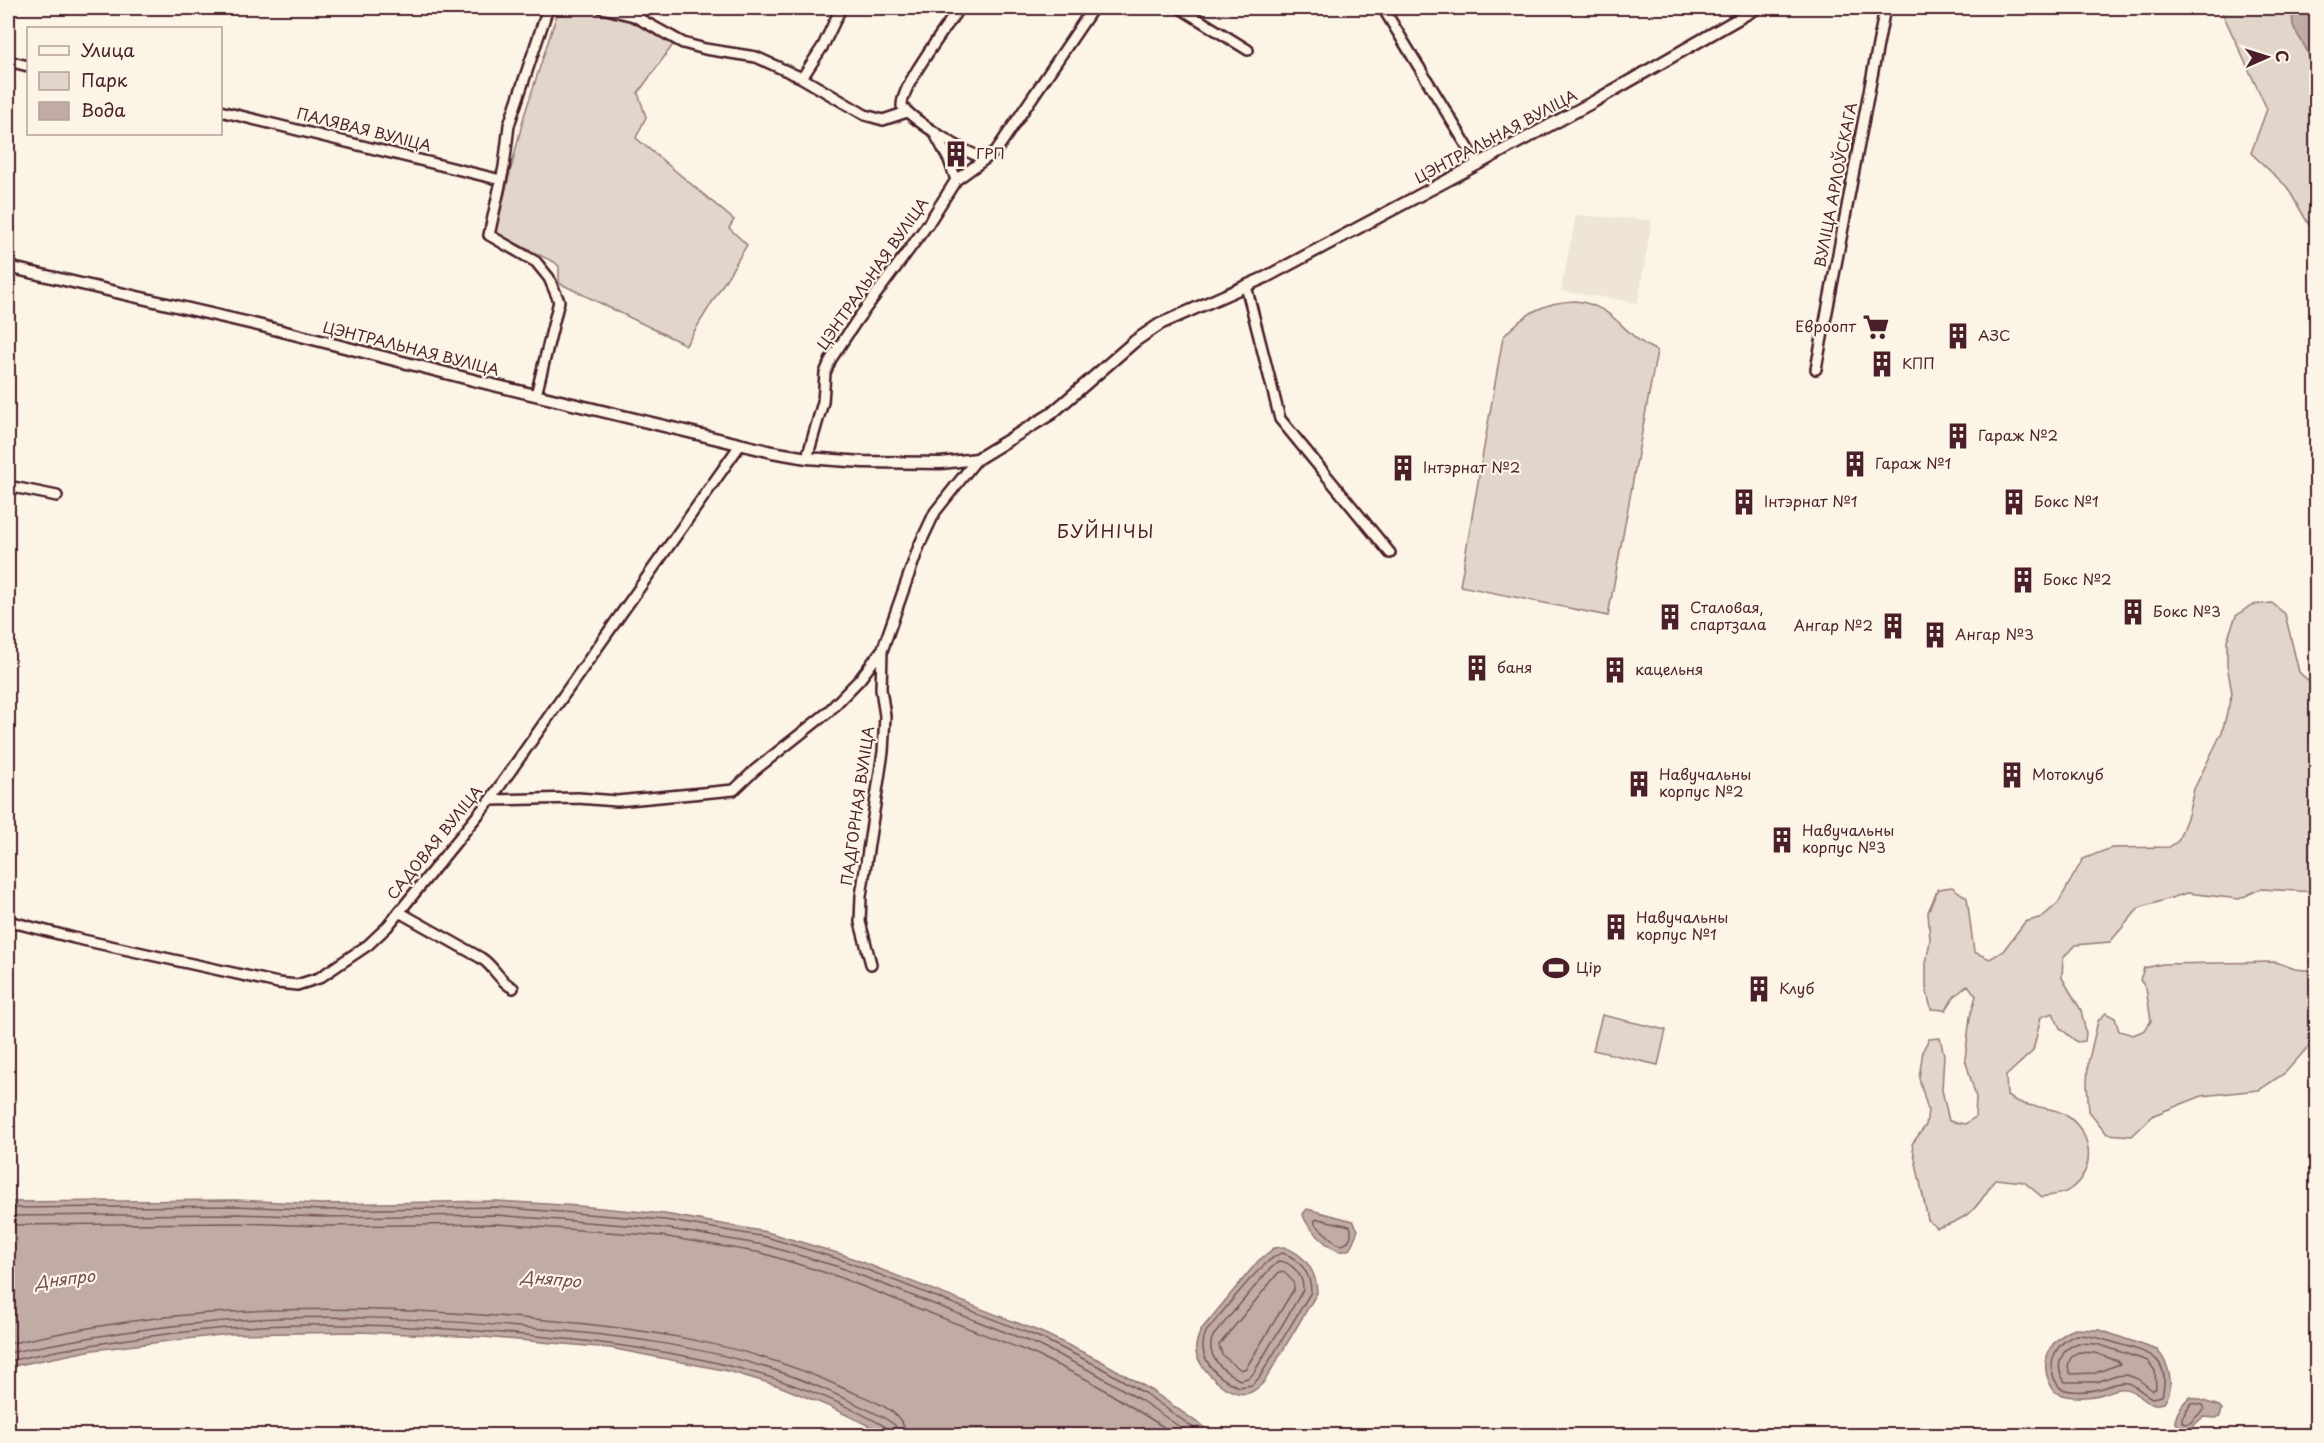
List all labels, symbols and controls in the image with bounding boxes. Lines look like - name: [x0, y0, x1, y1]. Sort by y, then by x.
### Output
- legend: [27, 27, 222, 135]
- north arrow: [2237, 27, 2297, 87]
- text: Улица: [81, 36, 135, 63]
- text: С: [2271, 50, 2295, 63]
- text: Парк: [81, 66, 128, 93]
- street label: ЦЭНТРАЛЬНАЯ ВУЛІЦА: [1410, 83, 1581, 188]
- text: Вода: [81, 96, 126, 123]
- street label: ВУЛІЦА АРЛОЎСКАГА: [1807, 100, 1862, 269]
- street label: ПАЛЯВАЯ ВУЛІЦА: [295, 101, 434, 156]
- building icon: ГРП: [941, 139, 971, 169]
- place label: ГРП: [976, 141, 1005, 164]
- street label: ЦЭНТРАЛЬНАЯ ВУЛІЦА: [810, 192, 933, 354]
- supermarket icon: Евроопт: [1861, 312, 1891, 342]
- street label: ЦЭНТРАЛЬНАЯ ВУЛІЦА: [321, 314, 502, 381]
- place label: Евроопт: [1795, 314, 1857, 337]
- building icon: АЗС: [1943, 321, 1973, 351]
- place label: АЗС: [1978, 323, 2011, 346]
- building icon: КПП: [1867, 349, 1897, 379]
- place label: КПП: [1902, 351, 1935, 374]
- building icon: Гараж №2: [1943, 421, 1973, 451]
- place label: Гараж №2: [1978, 423, 2058, 446]
- building icon: Гараж №1: [1840, 449, 1870, 479]
- place label: Гараж №1: [1875, 451, 1951, 474]
- building icon: Інтэрнат №2: [1388, 453, 1418, 483]
- place label: Інтэрнат №2: [1423, 455, 1520, 478]
- building icon: Інтэрнат №1: [1729, 487, 1759, 517]
- building icon: Бокс №1: [1999, 487, 2029, 517]
- place label: Інтэрнат №1: [1764, 489, 1858, 512]
- place label: Бокс №1: [2034, 489, 2099, 512]
- district label: БУЙНІЧЫ: [1057, 517, 1155, 544]
- building icon: Бокс №2: [2008, 565, 2038, 595]
- place label: Бокс №2: [2043, 567, 2112, 590]
- place label: Сталовая, спартзала: [1690, 595, 1767, 635]
- building icon: Бокс №3: [2118, 597, 2148, 627]
- place label: Бокс №3: [2153, 599, 2221, 622]
- building icon: Сталовая, спартзала: [1655, 602, 1685, 632]
- building icon: Ангар №2: [1878, 611, 1908, 641]
- place label: Ангар №2: [1793, 613, 1873, 636]
- building icon: Ангар №3: [1920, 620, 1950, 650]
- place label: Ангар №3: [1955, 622, 2034, 645]
- building icon: баня: [1462, 653, 1492, 683]
- place label: баня: [1497, 655, 1532, 678]
- building icon: кацельня: [1600, 655, 1630, 685]
- place label: кацельня: [1635, 657, 1703, 680]
- street label: ПАДГОРНАЯ ВУЛІЦА: [834, 725, 879, 887]
- building icon: Мотоклуб: [1997, 760, 2027, 790]
- place label: Навучальны корпус №2: [1659, 762, 1751, 802]
- place label: Мотоклуб: [2032, 762, 2104, 785]
- building icon: Навучальны корпус №2: [1624, 769, 1654, 799]
- street label: САДОВАЯ ВУЛІЦА: [381, 780, 487, 904]
- place label: Навучальны корпус №3: [1802, 818, 1894, 858]
- building icon: Навучальны корпус №3: [1767, 825, 1797, 855]
- place label: Навучальны корпус №1: [1636, 905, 1728, 945]
- building icon: Навучальны корпус №1: [1601, 912, 1631, 942]
- sports icon: Цір: [1541, 953, 1571, 983]
- place label: Цір: [1576, 955, 1602, 978]
- building icon: Клуб: [1744, 974, 1774, 1004]
- place label: Клуб: [1779, 976, 1814, 999]
- water label: Дняпро: [32, 1262, 97, 1294]
- water label: Дняпро: [518, 1263, 583, 1293]

